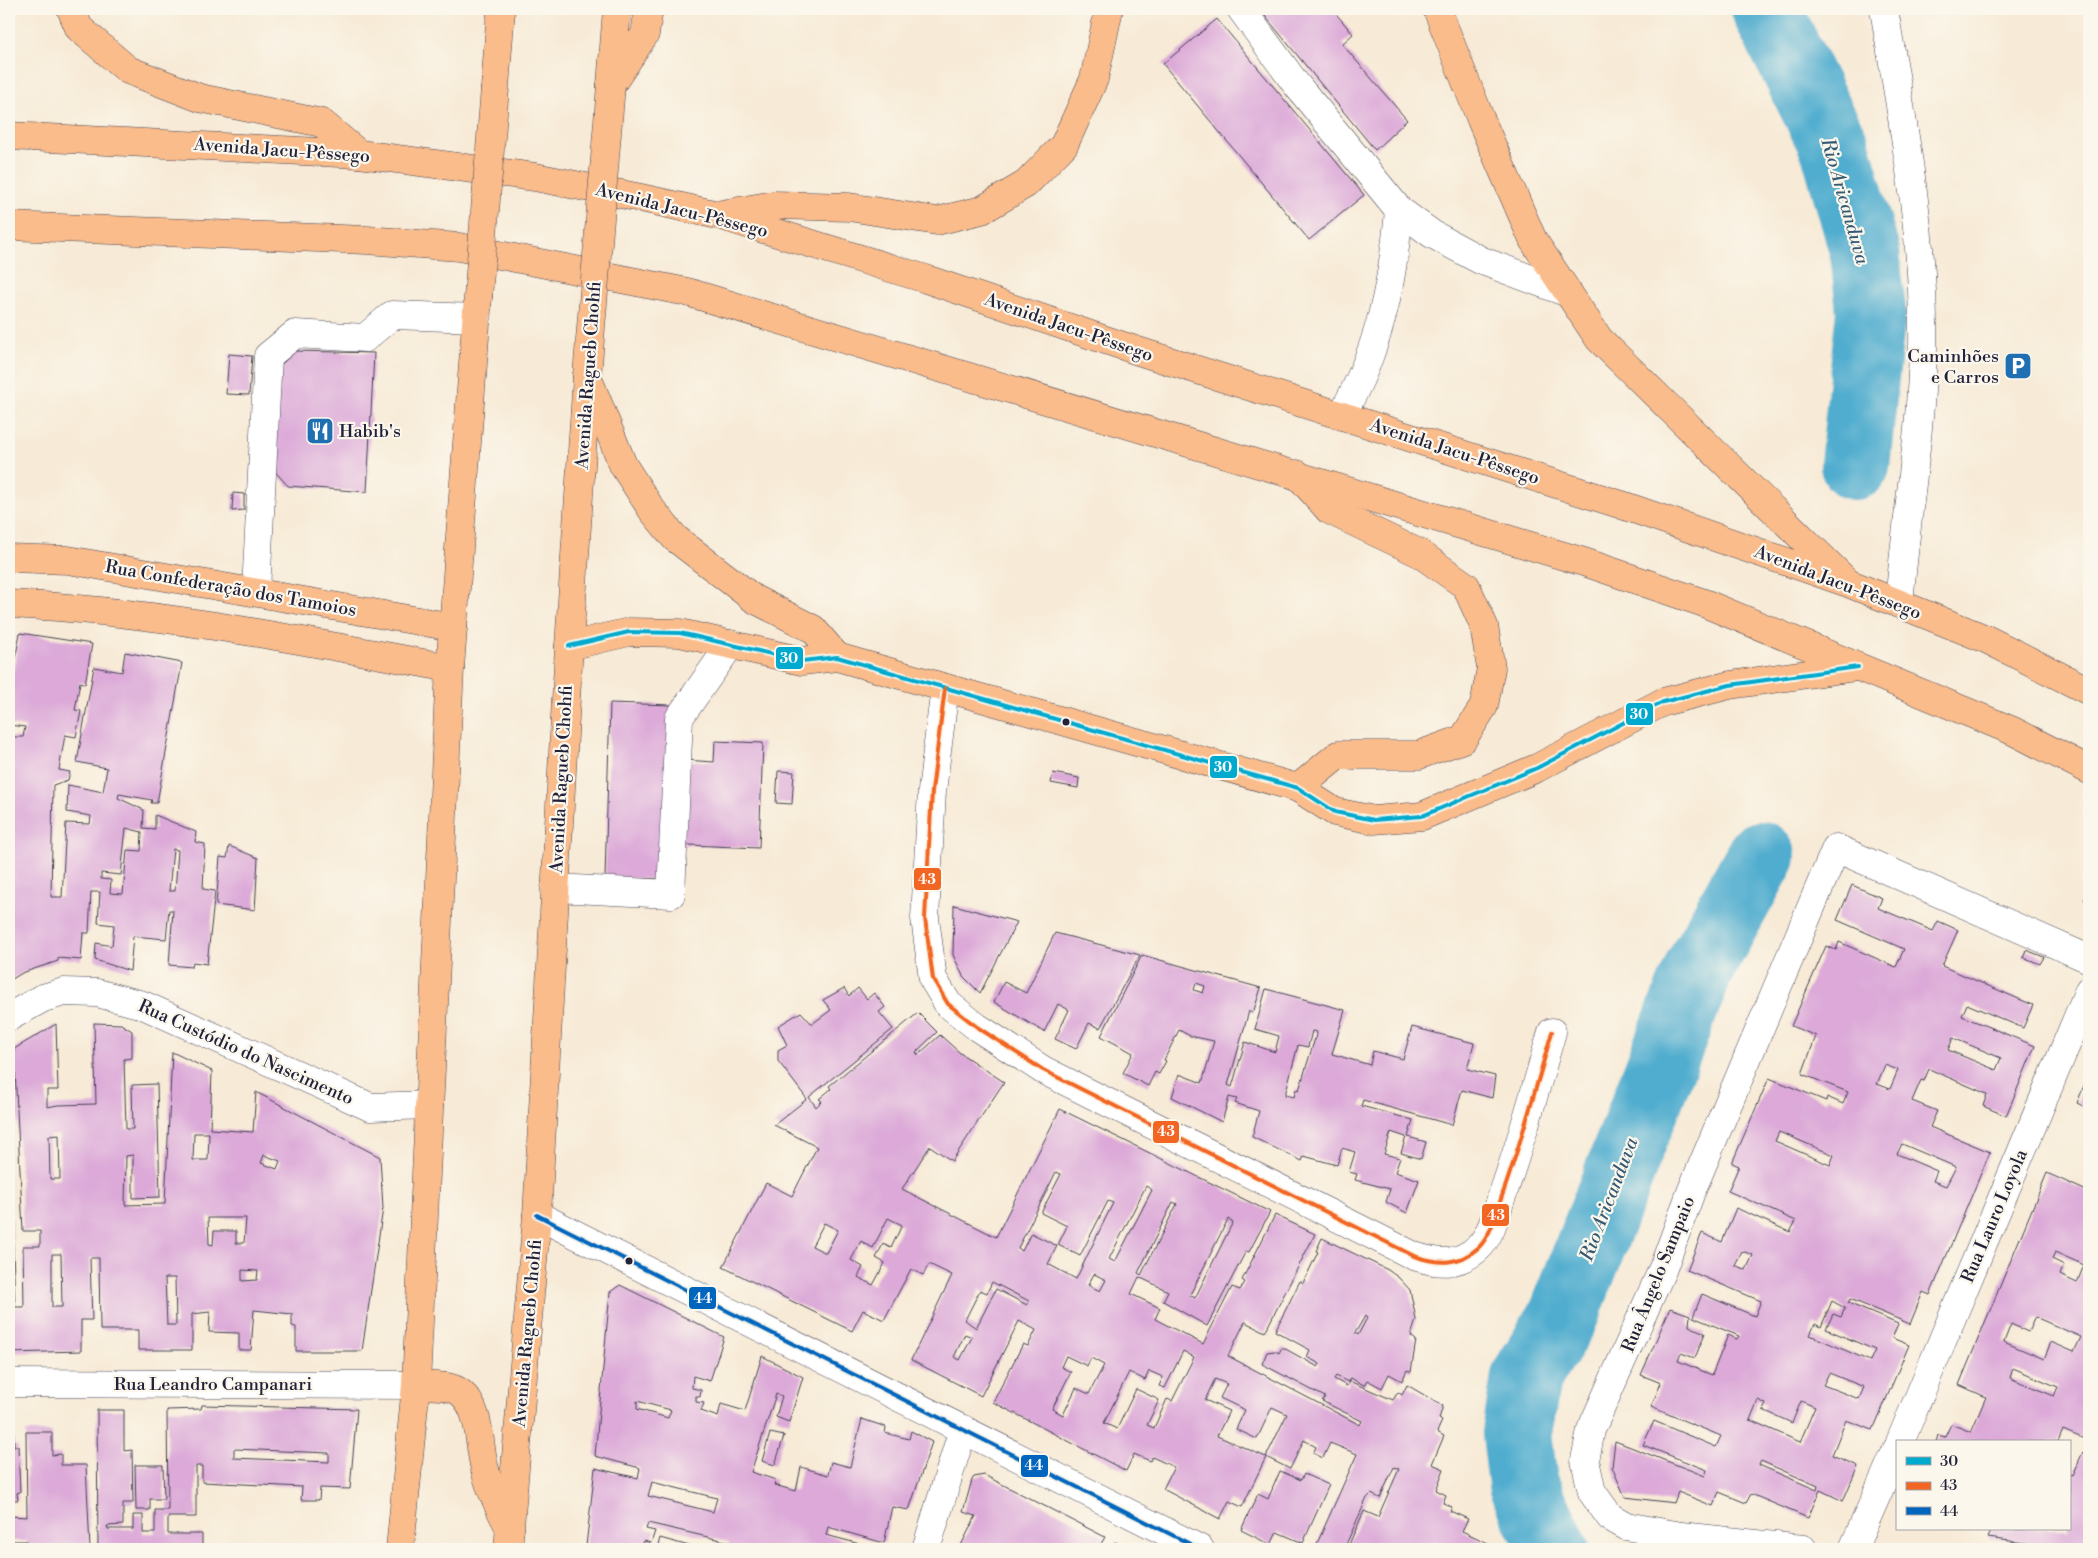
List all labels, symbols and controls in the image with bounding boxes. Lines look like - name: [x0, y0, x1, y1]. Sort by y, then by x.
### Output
- street label: Avenida Jacu-Pêssego: [192, 133, 371, 168]
- water label: Rio Aricanduva: [1815, 134, 1875, 268]
- street label: Avenida Jacu-Pêssego: [592, 178, 770, 243]
- street label: Avenida Ragueb Chohfi: [570, 280, 607, 471]
- street label: Avenida Jacu-Pêssego: [981, 288, 1156, 367]
- place label: Caminhões e Carros: [1907, 345, 1999, 389]
- parking icon: Caminhões e Carros: [2003, 351, 2033, 381]
- street label: Avenida Jacu-Pêssego: [1366, 413, 1542, 490]
- restaurant icon: Habib's: [305, 416, 335, 446]
- place label: Habib's: [339, 420, 401, 443]
- street label: Avenida Jacu-Pêssego: [1750, 540, 1924, 625]
- street label: Rua Confederação dos Tamoios: [104, 555, 358, 622]
- line badge: 30: [775, 646, 804, 670]
- text: 30: [780, 650, 798, 668]
- street label: Avenida Ragueb Chohfi: [545, 684, 578, 875]
- line badge: 30: [1625, 702, 1654, 726]
- text: 30: [1630, 706, 1648, 724]
- unlabelled marker: [1061, 717, 1071, 727]
- line badge: 30: [1209, 755, 1238, 779]
- text: 30: [1214, 759, 1232, 777]
- line badge: 43: [913, 867, 942, 891]
- text: 43: [918, 871, 936, 889]
- street label: Rua Custódio do Nascimento: [134, 994, 357, 1110]
- line badge: 43: [1152, 1120, 1180, 1144]
- text: 43: [1157, 1123, 1175, 1141]
- water label: Rio Aricanduva: [1574, 1134, 1644, 1265]
- street label: Rua Lauro Loyola: [1956, 1145, 2033, 1286]
- street label: Rua Ângelo Sampaio: [1617, 1193, 1700, 1356]
- line badge: 43: [1481, 1203, 1510, 1227]
- text: 43: [1487, 1207, 1505, 1225]
- street label: Avenida Ragueb Chohfi: [508, 1238, 547, 1429]
- unlabelled marker: [624, 1256, 634, 1266]
- line badge: 44: [688, 1286, 717, 1310]
- text: 44: [694, 1290, 712, 1308]
- street label: Rua Leandro Campanari: [114, 1373, 312, 1396]
- legend: [1896, 1440, 2070, 1530]
- text: 30: [1940, 1452, 1958, 1471]
- line badge: 44: [1020, 1454, 1049, 1478]
- text: 44: [1025, 1457, 1043, 1475]
- text: 43: [1940, 1476, 1957, 1495]
- text: 44: [1940, 1502, 1958, 1521]

